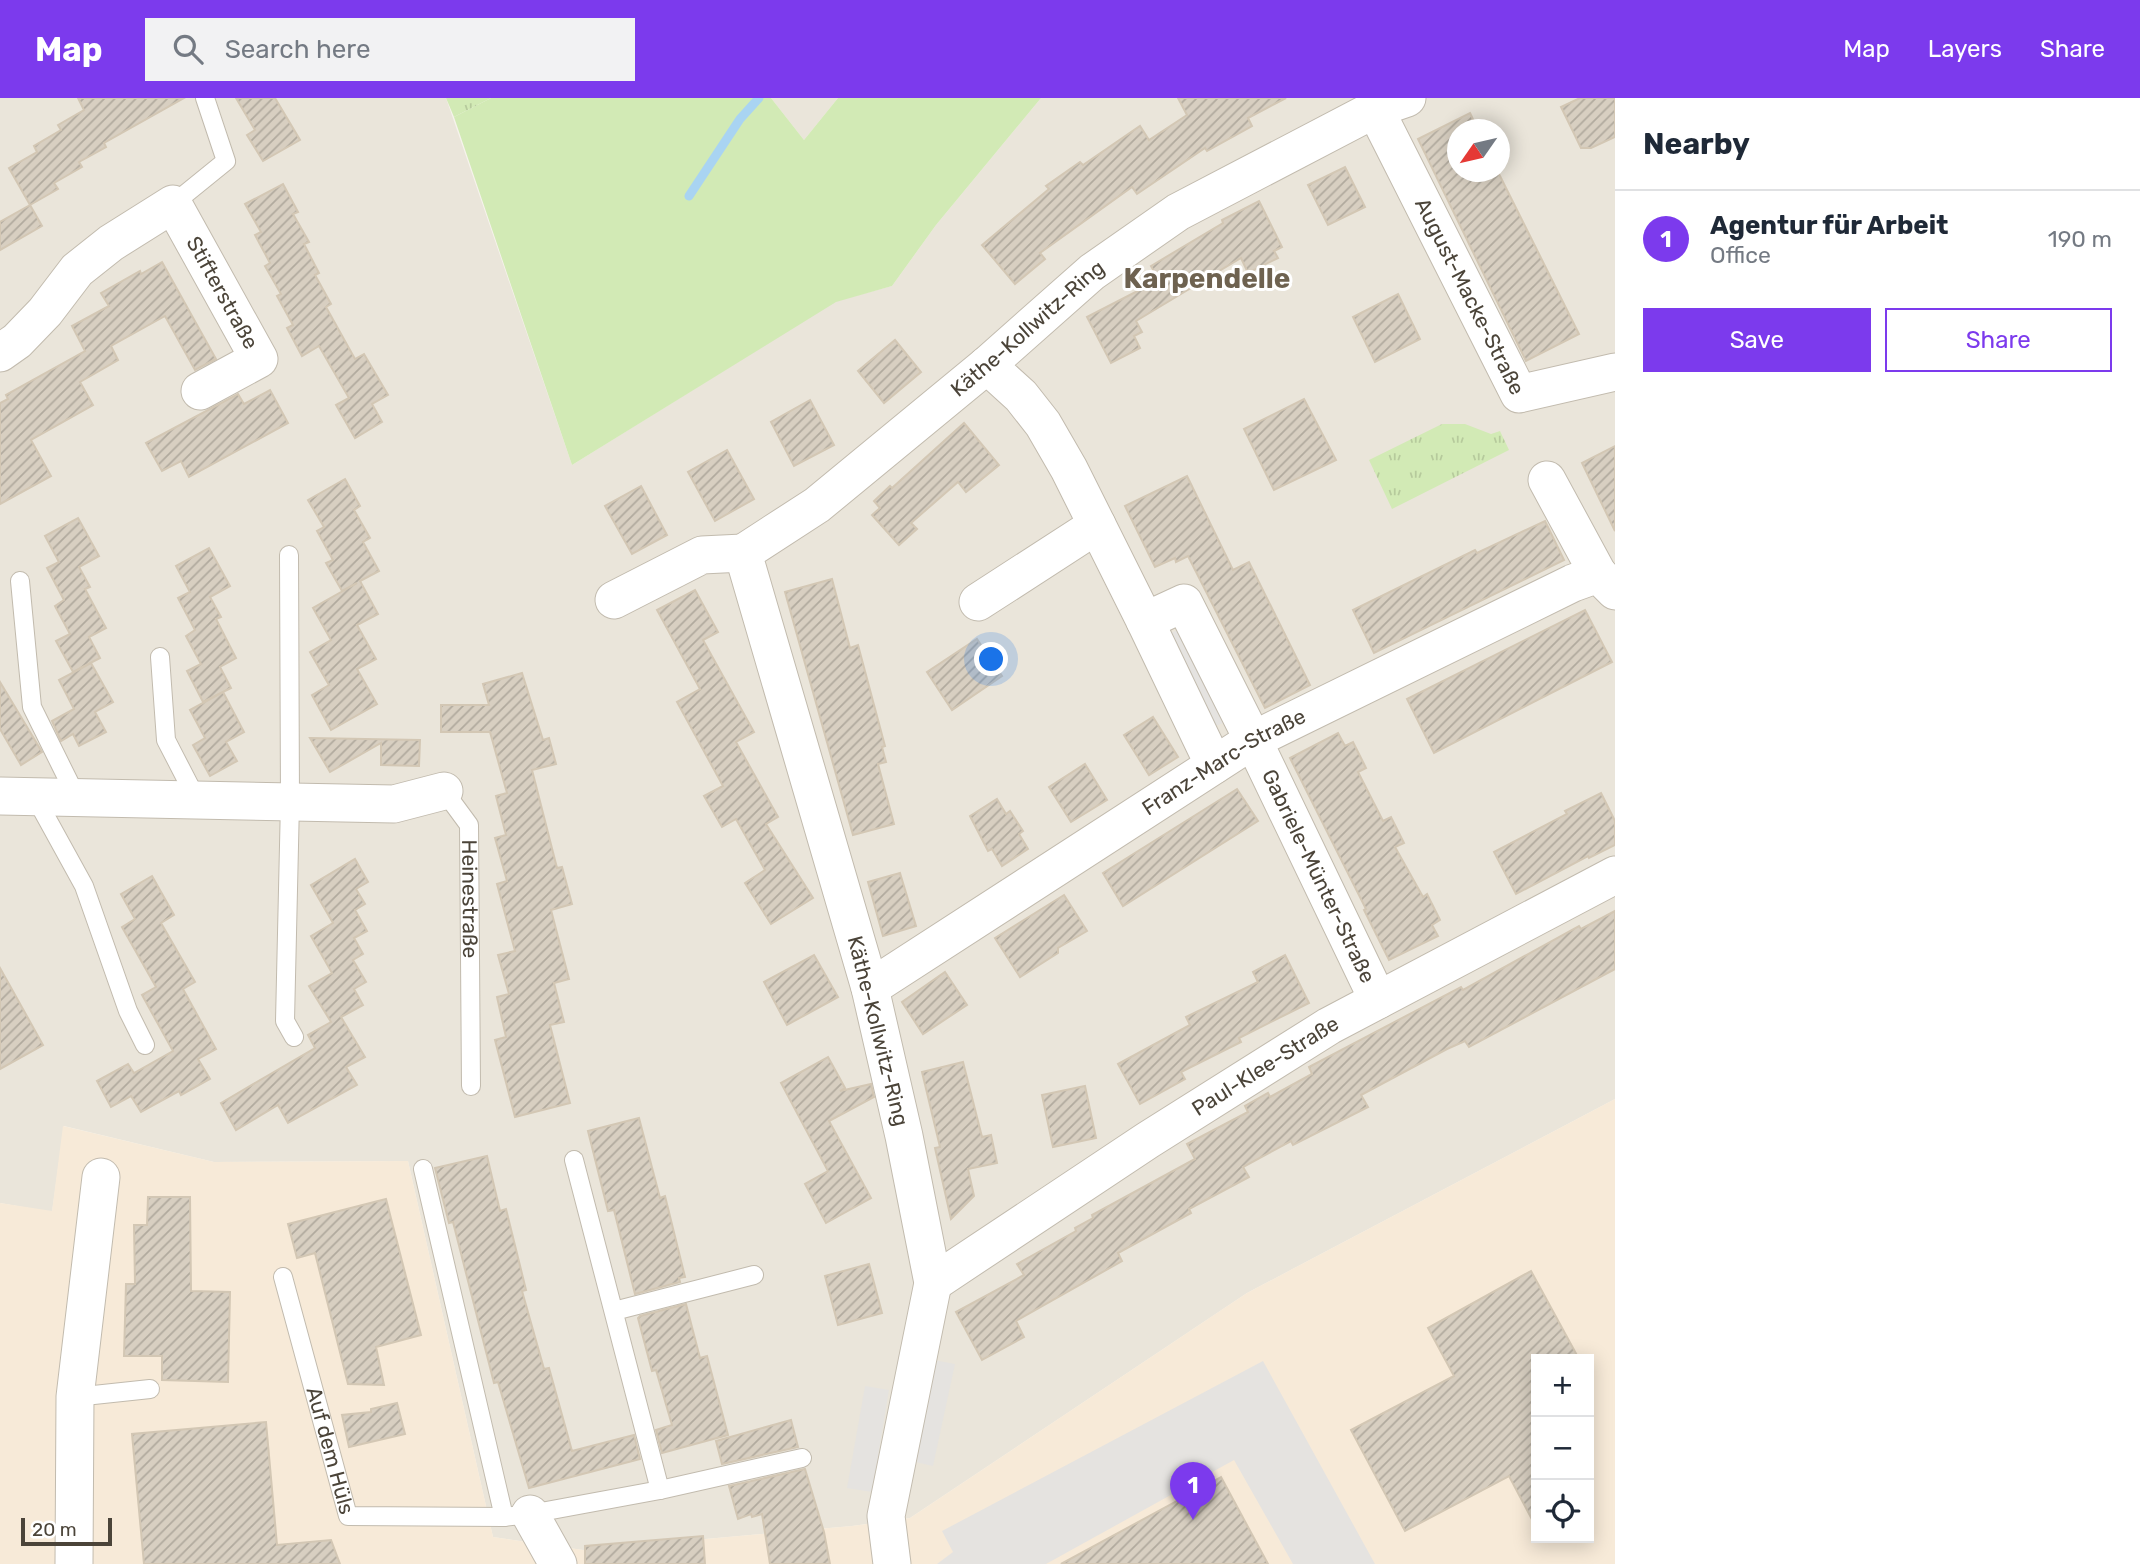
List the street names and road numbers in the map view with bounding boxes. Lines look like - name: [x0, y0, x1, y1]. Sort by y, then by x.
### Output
- street label: August-Macke-Straße: [1410, 194, 1530, 399]
- street label: Stifterstraße: [181, 232, 264, 353]
- street label: Käthe-Kollwitz-Ring: [945, 254, 1109, 402]
- street label: Franz-Marc-Straße: [1137, 703, 1309, 821]
- street label: Gabriele-Münter-Straße: [1257, 765, 1381, 987]
- street label: Heinestraße: [457, 839, 483, 958]
- street label: Käthe-Kollwitz-Ring: [843, 933, 914, 1129]
- street label: Paul-Klee-Straße: [1187, 1010, 1343, 1121]
- street label: Auf dem Hüls: [301, 1384, 360, 1517]

